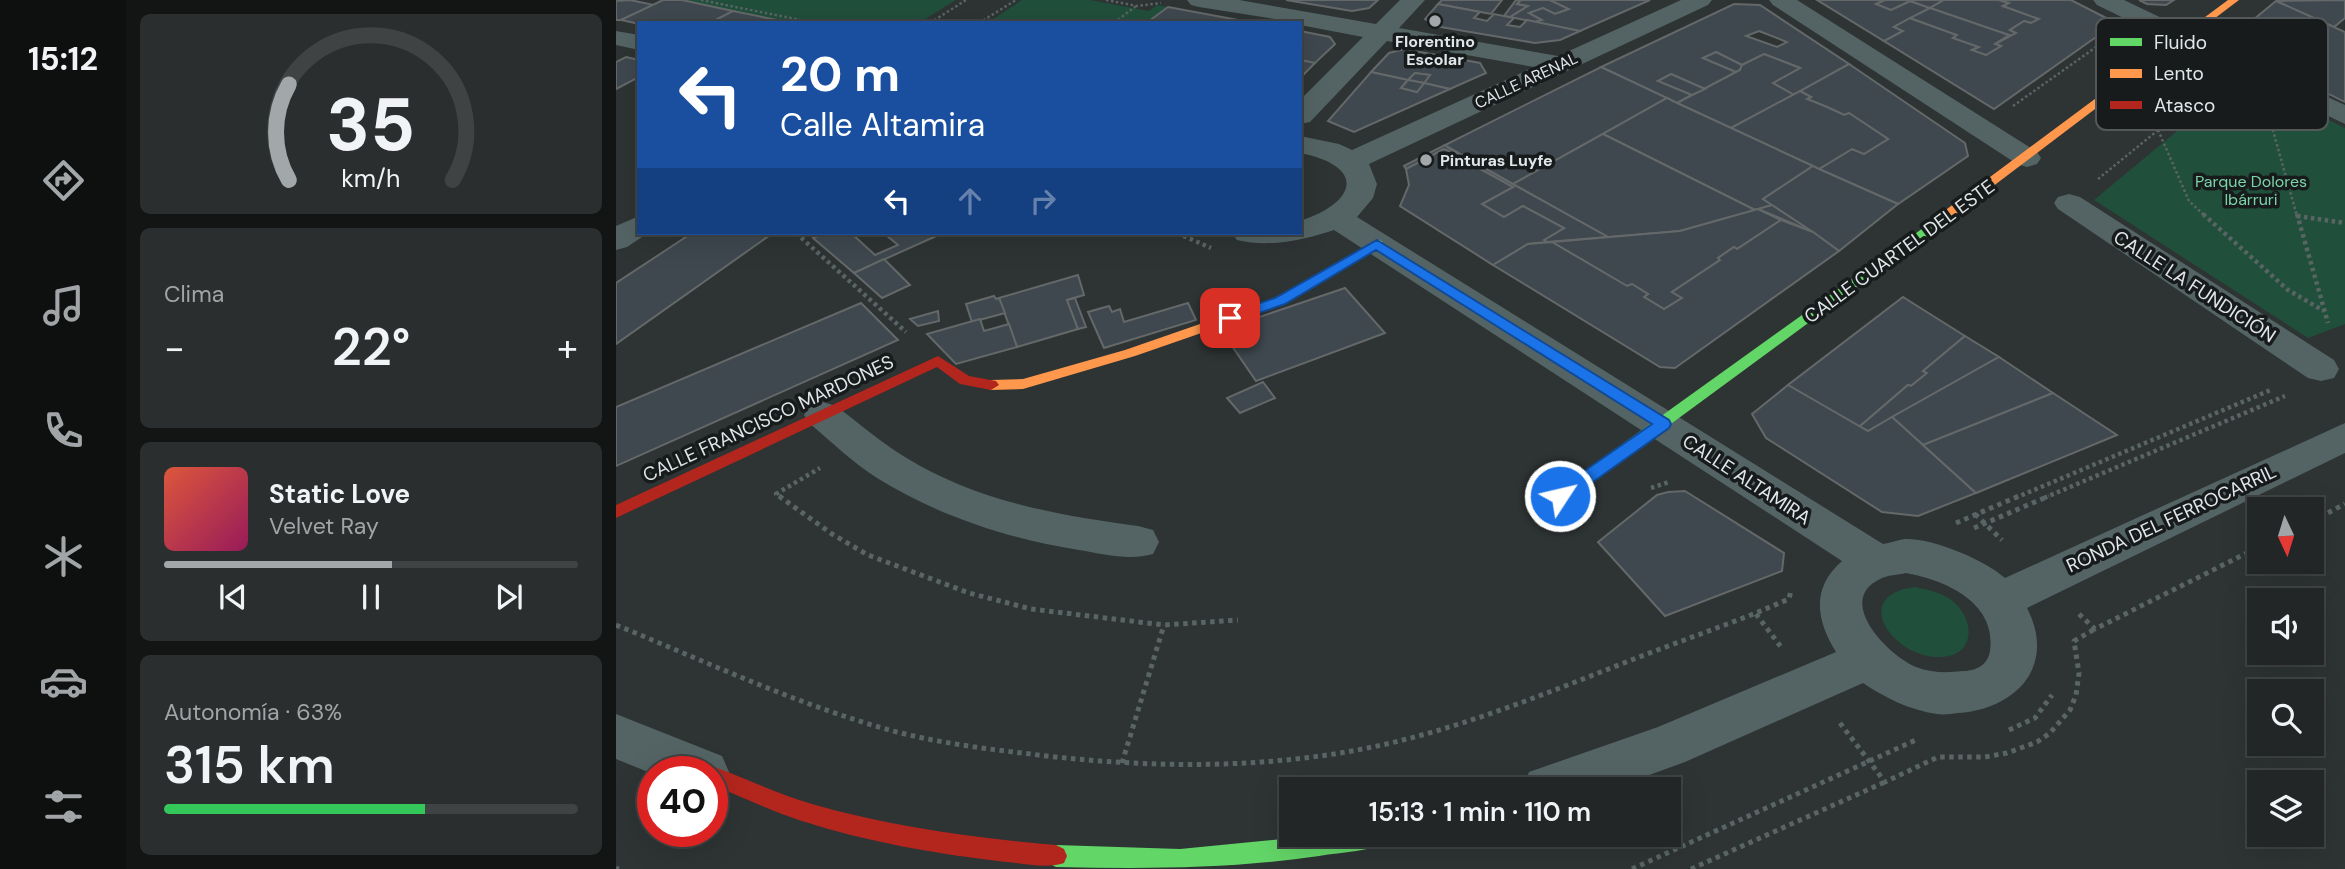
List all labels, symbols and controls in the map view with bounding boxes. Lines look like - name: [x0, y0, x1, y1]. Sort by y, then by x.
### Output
- marker: Florentino Escolar: [1427, 13, 1443, 29]
- legend: [2096, 18, 2328, 130]
- text: Fluido: [2154, 30, 2207, 55]
- place label: Florentino Escolar: [1395, 31, 1475, 70]
- text: 15:12: [28, 38, 98, 80]
- text: 20 m: [780, 42, 900, 106]
- street label: CALLE ARENAL: [1471, 47, 1581, 113]
- icon: left: [665, 49, 756, 140]
- text: Lento: [2154, 61, 2204, 86]
- text: 35: [326, 78, 416, 173]
- text: Atasco: [2154, 93, 2215, 118]
- text: Calle Altamira: [780, 104, 985, 146]
- place label: Pinturas Luyfe: [1440, 150, 1553, 171]
- marker: Pinturas Luyfe: [1418, 152, 1434, 168]
- icon: directions: [39, 156, 88, 205]
- text: km/h: [341, 162, 401, 195]
- park label: Parque Dolores Ibárruri: [2195, 171, 2307, 210]
- street label: CALLE CUARTEL DEL ESTE: [1799, 174, 1999, 329]
- icon: left: [878, 182, 916, 220]
- icon: ahead: [951, 182, 989, 220]
- icon: right: [1024, 182, 1062, 220]
- street label: CALLE LA FUNDICIÓN: [2109, 225, 2281, 348]
- text: Clima: [164, 279, 224, 309]
- icon: music: [39, 281, 88, 330]
- pin: [1200, 288, 1260, 348]
- icon: arrive: [1211, 299, 1249, 337]
- text: 22°: [332, 313, 410, 381]
- text: −: [164, 323, 185, 373]
- text: +: [557, 323, 578, 373]
- street label: CALLE FRANCISCO MARDONES: [639, 349, 898, 488]
- icon: phone: [39, 406, 88, 455]
- street label: CALLE ALTAMIRA: [1678, 429, 1816, 531]
- position arrow: [1523, 459, 1597, 533]
- street label: RONDA DEL FERROCARRIL: [2062, 459, 2280, 578]
- text: Static Love: [269, 477, 410, 511]
- north arrow: [2247, 497, 2324, 574]
- map controls: [2247, 497, 2324, 847]
- text: Velvet Ray: [269, 511, 379, 541]
- icon: climate: [39, 532, 88, 581]
- icon: previous: [214, 578, 252, 616]
- icon: pause: [352, 578, 390, 616]
- icon: next: [490, 578, 528, 616]
- button: sound: [2247, 588, 2324, 665]
- icon: car: [39, 657, 88, 706]
- button: search: [2247, 679, 2324, 756]
- text: Autonomía · 63%: [164, 697, 342, 727]
- text: 315 km: [164, 731, 335, 799]
- speed limit sign: 40: [637, 756, 728, 847]
- button: layers: [2247, 770, 2324, 847]
- icon: filters: [39, 782, 88, 831]
- text: 15:13 · 1 min · 110 m: [1369, 795, 1591, 829]

